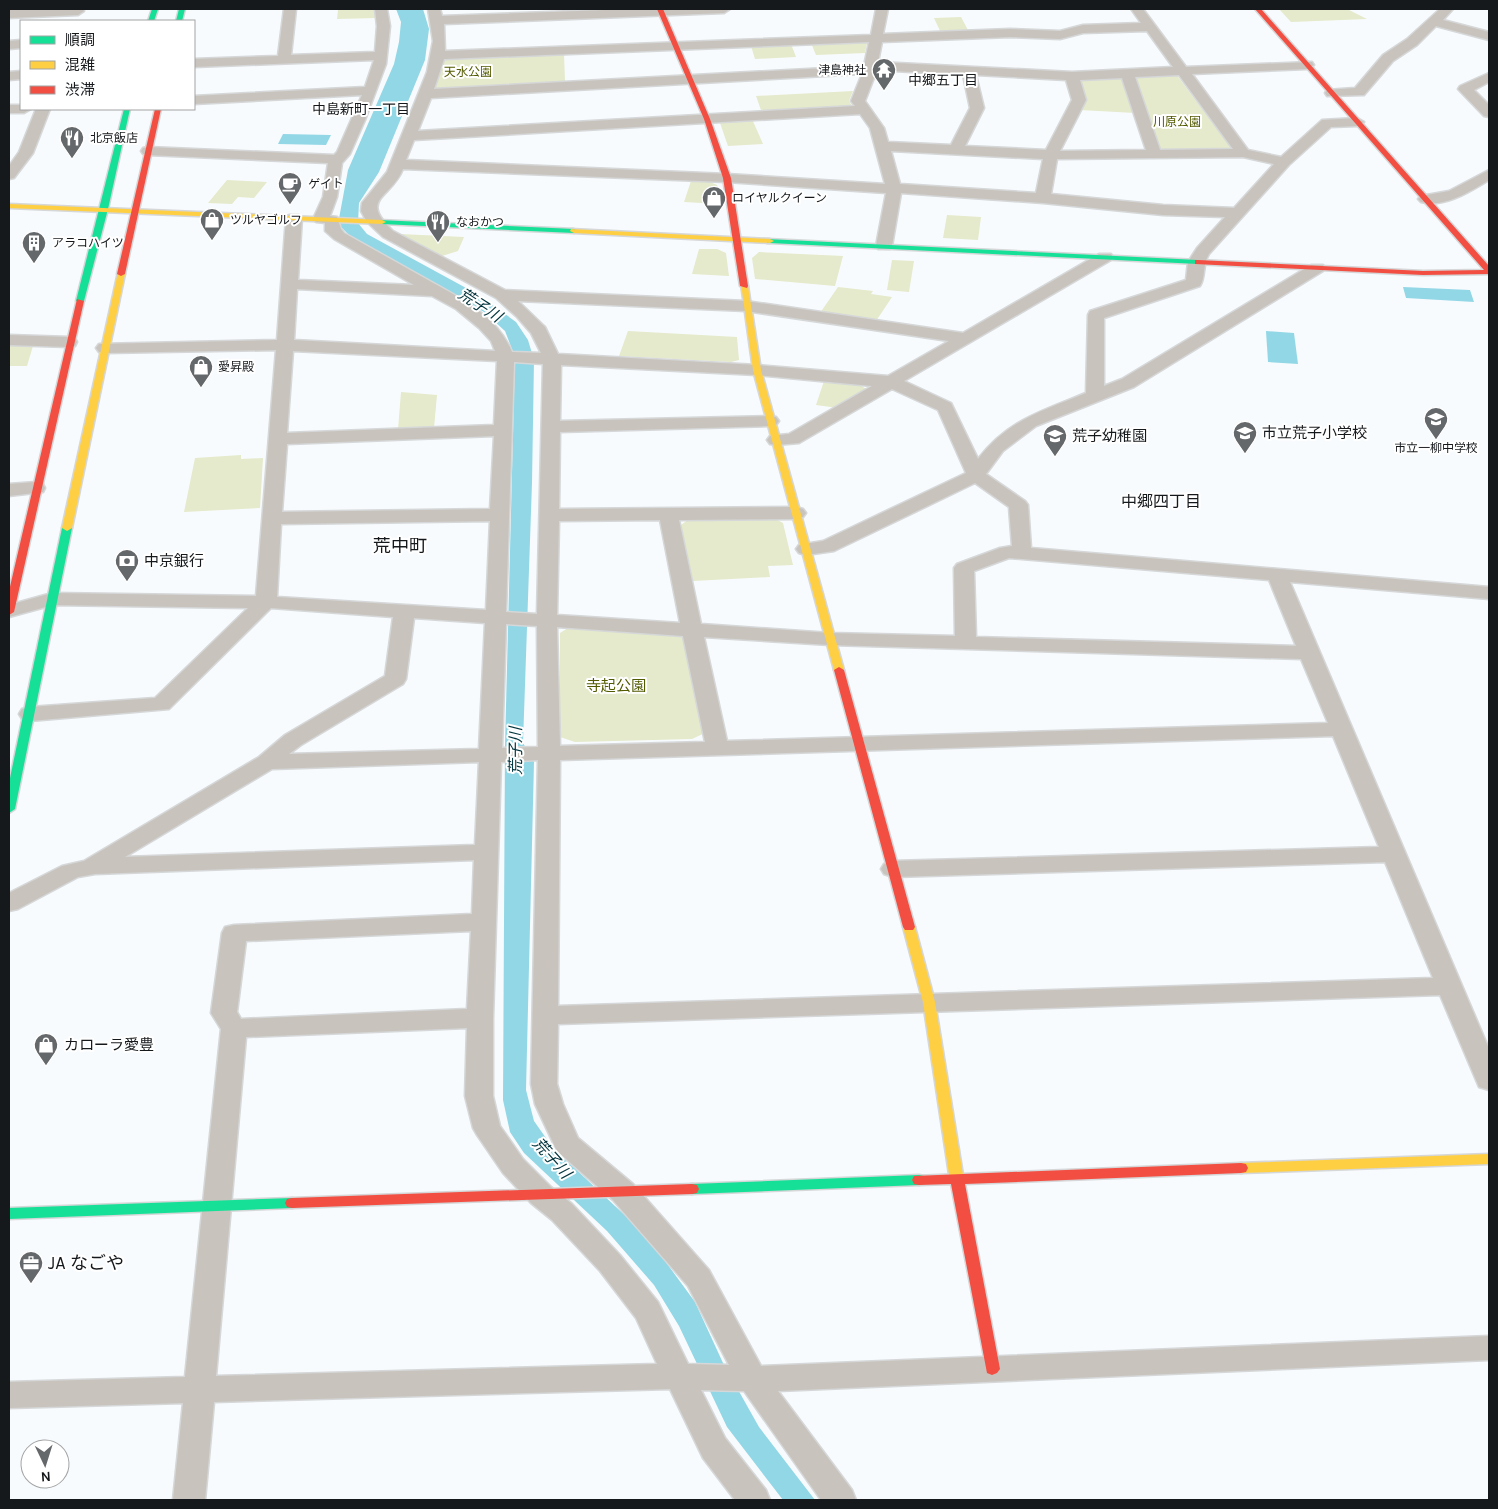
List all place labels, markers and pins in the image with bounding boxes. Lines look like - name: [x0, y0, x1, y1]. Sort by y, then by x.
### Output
- temple icon: 津島神社: [871, 57, 897, 91]
- place label: 津島神社: [818, 63, 866, 77]
- restaurant icon: 北京飯店: [59, 125, 85, 159]
- place label: 北京飯店: [90, 131, 138, 145]
- cafe icon: ゲイト: [277, 171, 303, 205]
- place label: ゲイト: [308, 177, 344, 191]
- shop icon: ロイヤルクイーン: [701, 185, 727, 219]
- place label: ロイヤルクイーン: [732, 191, 827, 205]
- shop icon: ツルヤゴルフ: [199, 207, 225, 241]
- restaurant icon: なおかつ: [425, 209, 451, 243]
- place label: ツルヤゴルフ: [230, 213, 302, 227]
- place label: なおかつ: [456, 215, 504, 229]
- building icon: アラコハイツ: [21, 230, 47, 264]
- place label: アラコハイツ: [52, 236, 124, 250]
- shop icon: 愛昇殿: [188, 354, 214, 388]
- place label: 愛昇殿: [218, 360, 254, 374]
- school or university icon: 市立一柳中学校: [1423, 406, 1449, 440]
- school or university icon: 市立荒子小学校: [1232, 420, 1258, 454]
- school or university icon: 荒子幼稚園: [1042, 423, 1068, 457]
- place label: 市立荒子小学校: [1262, 424, 1367, 442]
- place label: 荒子幼稚園: [1072, 427, 1147, 445]
- place label: 市立一柳中学校: [1394, 441, 1478, 455]
- bank icon: 中京銀行: [114, 548, 140, 582]
- place label: 中京銀行: [144, 552, 204, 570]
- shop icon: カローラ愛豊: [33, 1032, 59, 1066]
- place label: カローラ愛豊: [64, 1036, 154, 1054]
- office icon: JA なごや: [18, 1250, 44, 1284]
- place label: JA なごや: [48, 1252, 124, 1274]

